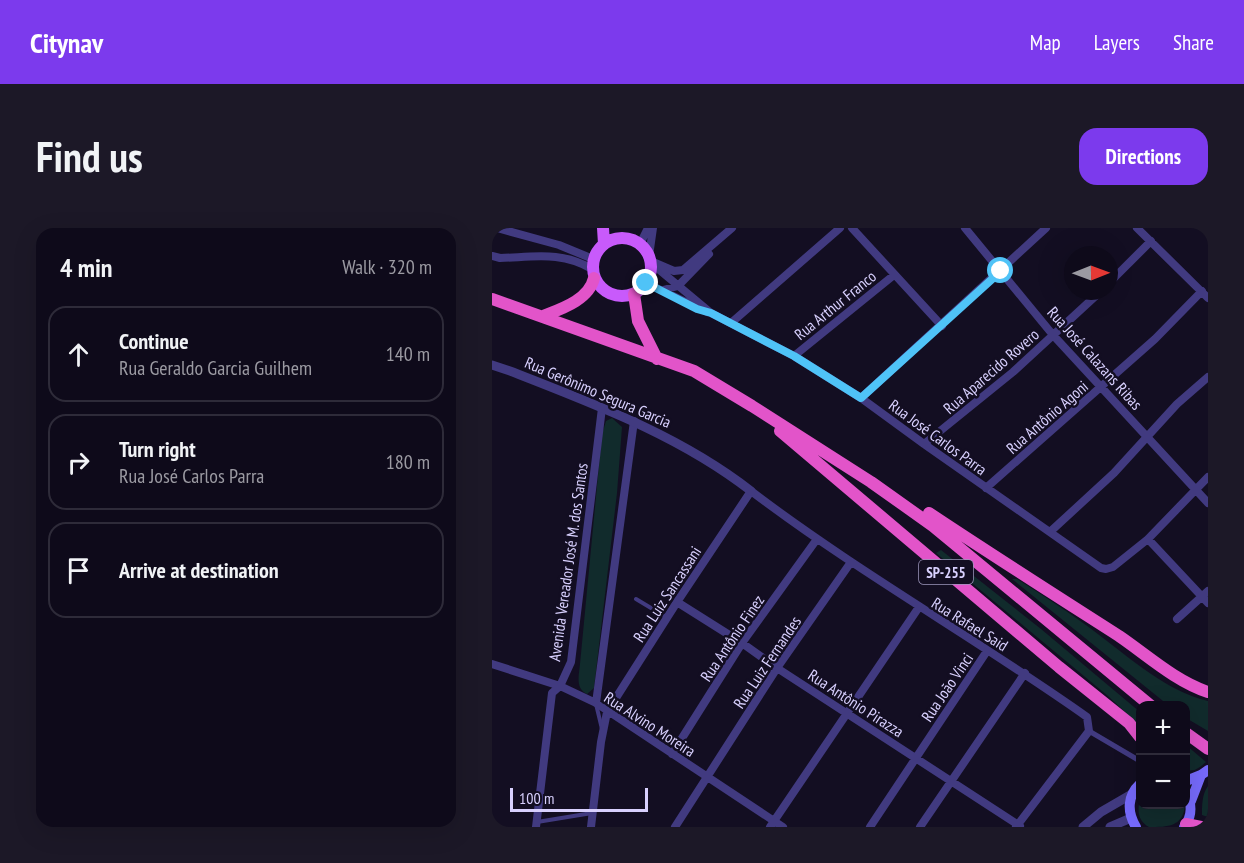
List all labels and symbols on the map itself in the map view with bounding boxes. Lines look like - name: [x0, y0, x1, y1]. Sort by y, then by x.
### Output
- north arrow: [1064, 246, 1118, 300]
- route start: [987, 257, 1013, 283]
- street label: Rua Arthur Franco: [790, 266, 880, 344]
- route end: [632, 269, 658, 295]
- street label: Rua José Calazans Ribas: [1043, 302, 1147, 414]
- street label: Rua Aparecido Rovero: [939, 324, 1043, 418]
- street label: Rua Gerônimo Segura Garcia: [522, 352, 674, 432]
- street label: Rua Antônio Agoni: [1002, 376, 1092, 458]
- street label: Rua José Carlos Parra: [885, 395, 991, 479]
- street label: Avenida Vereador José M. dos Santos: [544, 462, 592, 662]
- street label: Rua Luiz Sancassani: [629, 542, 705, 646]
- road number: SP-255: [919, 560, 973, 584]
- street label: Rua Antônio Finez: [696, 591, 768, 685]
- street label: Rua Rafael Said: [928, 593, 1012, 655]
- street label: Rua Luiz Fernandes: [729, 612, 805, 712]
- street label: Rua João Vinci: [917, 649, 977, 725]
- street label: Rua Antônio Pirazza: [804, 665, 908, 741]
- street label: Rua Alvino Moreira: [601, 687, 699, 761]
- scale bar: [510, 785, 648, 812]

